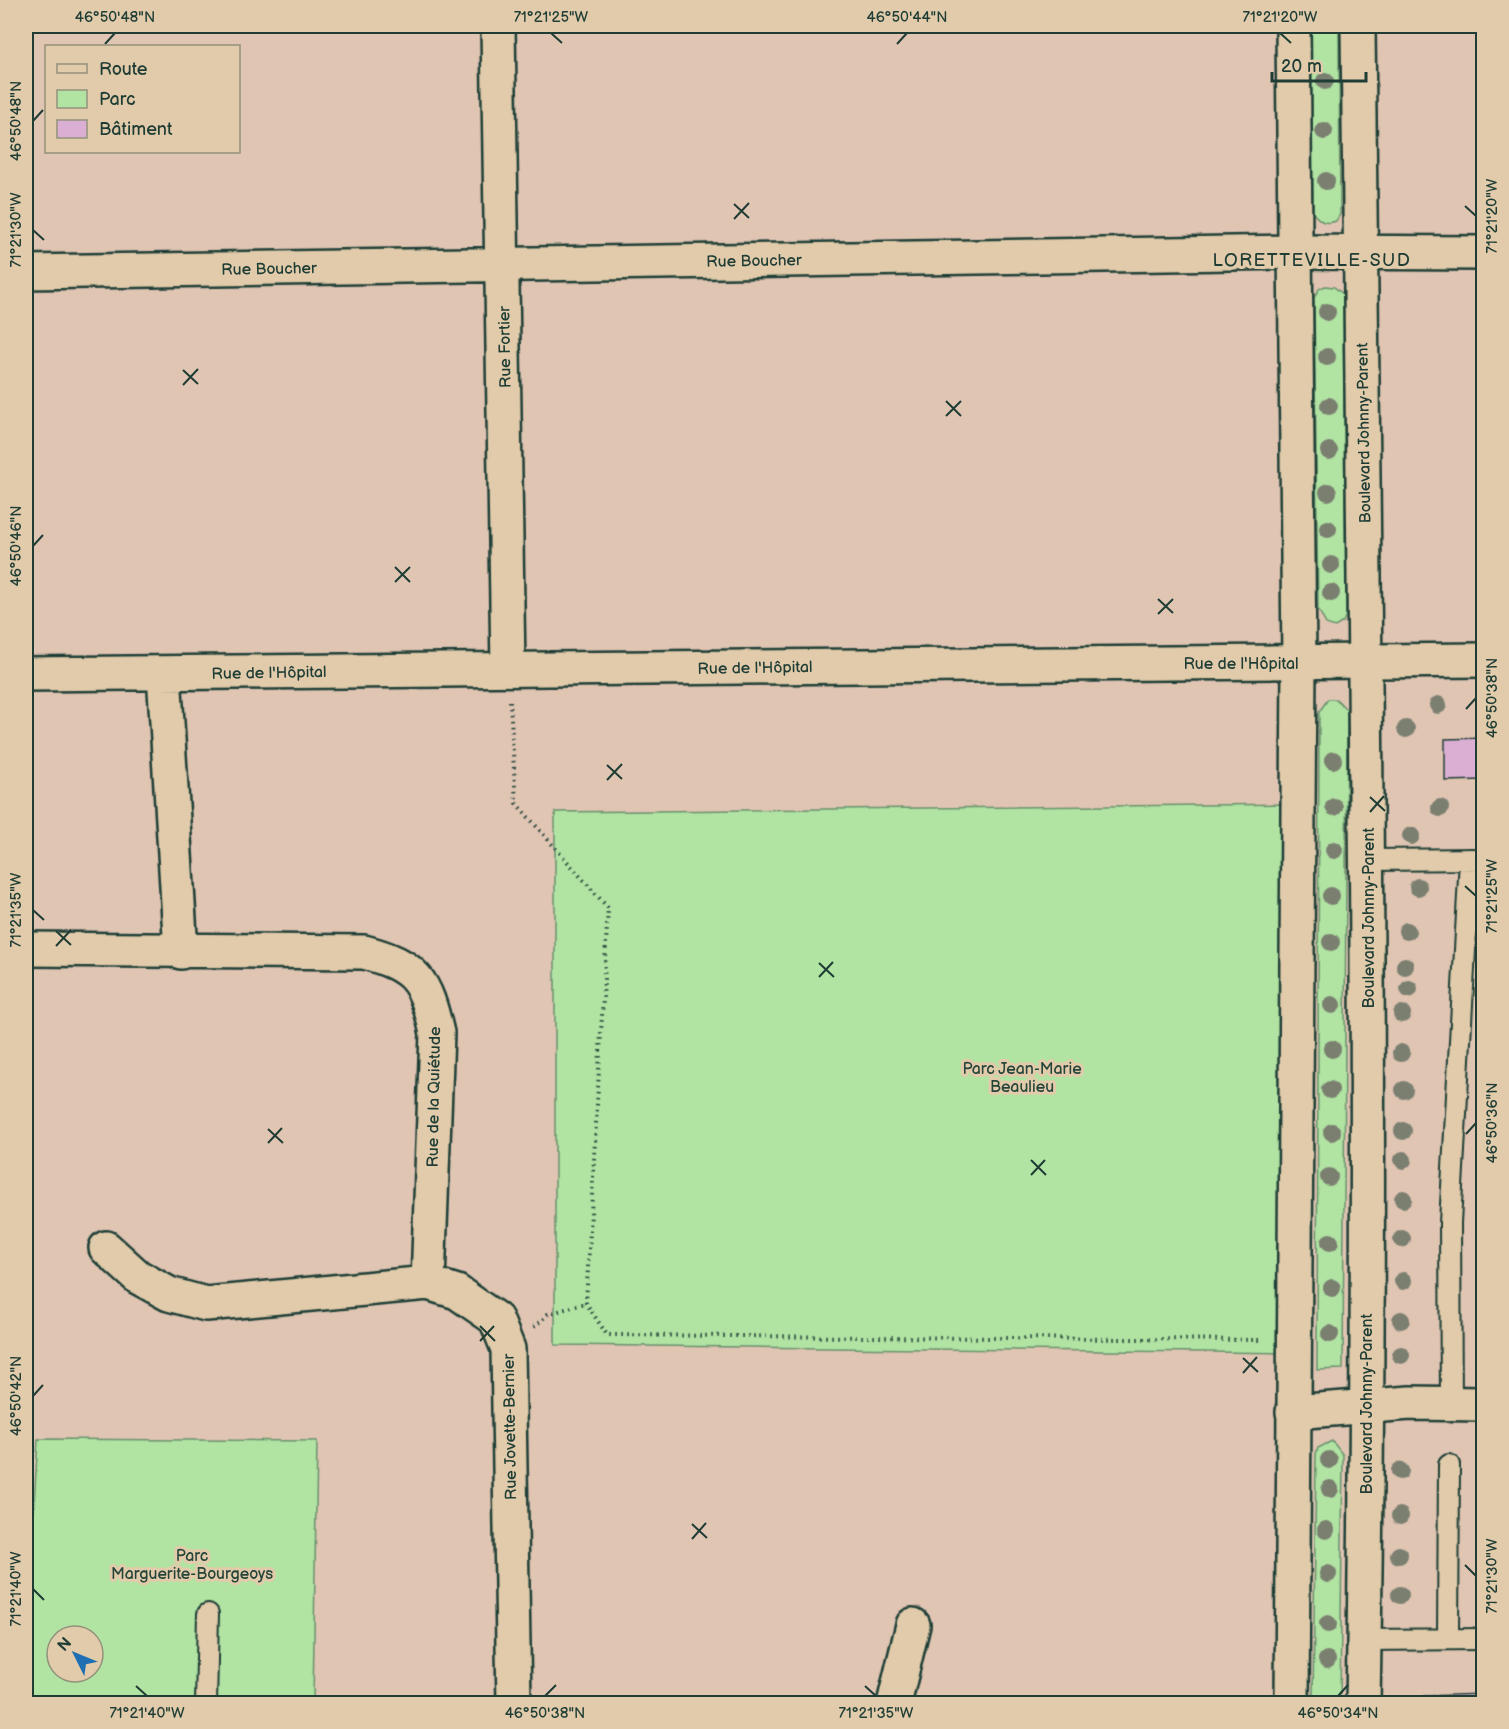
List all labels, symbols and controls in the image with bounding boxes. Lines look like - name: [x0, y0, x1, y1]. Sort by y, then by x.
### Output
- text: 46°50'48"N: [75, 8, 155, 27]
- text: 71°21'25"W: [514, 8, 589, 27]
- text: 46°50'44"N: [867, 8, 947, 27]
- text: 71°21'20"W: [1243, 8, 1318, 27]
- legend: [45, 45, 240, 153]
- scale bar: [1272, 45, 1366, 83]
- text: 20 m: [1281, 56, 1322, 77]
- text: Route: [99, 59, 148, 80]
- text: 46°50'48"N: [7, 81, 26, 161]
- text: Parc: [99, 89, 136, 110]
- text: Bâtiment: [99, 119, 173, 140]
- text: 71°21'20"W: [1483, 178, 1502, 253]
- text: 71°21'30"W: [7, 192, 26, 268]
- district label: LORETTEVILLE-SUD: [1213, 250, 1411, 271]
- street label: Rue Boucher: [706, 251, 802, 272]
- street label: Rue Boucher: [221, 259, 317, 280]
- street label: Rue Fortier: [495, 306, 516, 388]
- street label: Boulevard Johnny-Parent: [1353, 342, 1376, 524]
- text: 46°50'46"N: [7, 506, 26, 586]
- street label: Rue de l'Hôpital: [1183, 655, 1299, 674]
- street label: Rue de l'Hôpital: [697, 658, 813, 679]
- text: 46°50'38"N: [1483, 658, 1502, 738]
- street label: Rue de l'Hôpital: [211, 663, 327, 684]
- street label: Boulevard Johnny-Parent: [1360, 828, 1379, 1008]
- text: 71°21'25"W: [1483, 858, 1502, 933]
- text: 71°21'35"W: [7, 872, 26, 947]
- street label: Rue de la Quiétude: [424, 1026, 445, 1168]
- park label: Parc Jean-Marie Beaulieu: [962, 1060, 1082, 1097]
- text: 46°50'36"N: [1483, 1083, 1502, 1163]
- street label: Boulevard Johnny-Parent: [1358, 1314, 1377, 1494]
- street label: Rue Jovette-Bernier: [500, 1353, 521, 1500]
- text: 46°50'42"N: [7, 1356, 26, 1436]
- text: 71°21'30"W: [1483, 1538, 1502, 1614]
- park label: Parc Marguerite-Bourgeoys: [111, 1547, 273, 1584]
- text: 71°21'40"W: [7, 1551, 26, 1627]
- north arrow: [45, 1624, 105, 1684]
- text: N: [54, 1634, 76, 1656]
- text: 71°21'40"W: [109, 1704, 185, 1723]
- text: 46°50'38"N: [505, 1704, 585, 1723]
- text: 71°21'35"W: [839, 1704, 914, 1723]
- text: 46°50'34"N: [1298, 1704, 1378, 1723]

